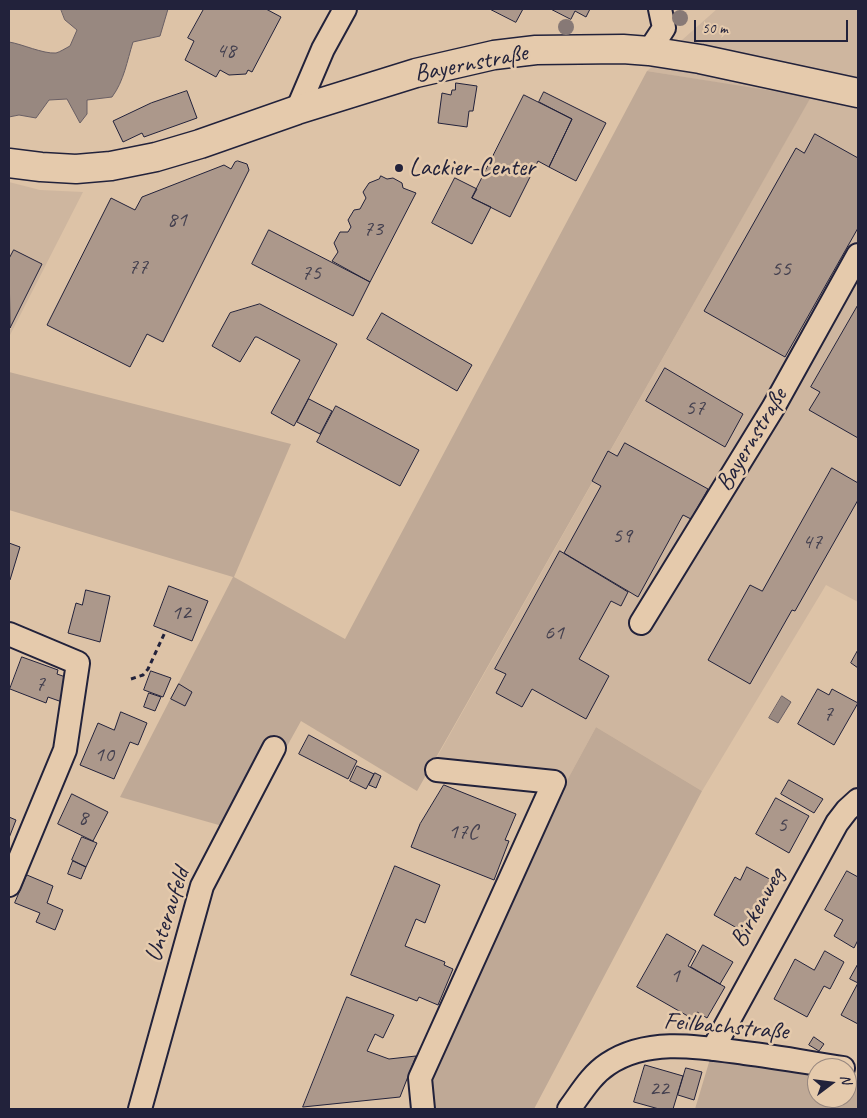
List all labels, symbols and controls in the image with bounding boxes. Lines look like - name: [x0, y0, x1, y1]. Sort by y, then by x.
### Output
- scale bar: [697, 10, 851, 42]
- text: 50 m: [702, 19, 728, 38]
- house number: 48: [216, 38, 236, 64]
- street label: Bayernstraße: [412, 38, 530, 90]
- place label: Lackier-Center: [409, 153, 535, 183]
- marker: Lackier-Center: [393, 162, 405, 174]
- house number: 81: [167, 207, 187, 233]
- house number: 73: [363, 216, 383, 242]
- house number: 77: [128, 254, 148, 280]
- house number: 55: [771, 256, 791, 282]
- house number: 75: [301, 260, 321, 286]
- street label: Bayernstraße: [710, 383, 794, 497]
- house number: 57: [685, 395, 705, 421]
- house number: 59: [612, 523, 632, 549]
- house number: 47: [802, 529, 822, 555]
- house number: 12: [171, 600, 191, 626]
- house number: 61: [544, 620, 564, 646]
- house number: 7: [35, 671, 45, 697]
- house number: 7: [823, 701, 833, 727]
- house number: 10: [94, 742, 114, 768]
- house number: 8: [78, 805, 88, 831]
- house number: 5: [777, 812, 787, 838]
- house number: 17C: [448, 819, 478, 845]
- street label: Birkenweg: [724, 863, 792, 953]
- street label: Unteraufeld: [139, 864, 197, 966]
- house number: 1: [670, 963, 680, 989]
- street label: Feilbachstraße: [663, 1007, 789, 1047]
- north arrow: [807, 1058, 857, 1108]
- text: N: [837, 1073, 855, 1086]
- house number: 22: [649, 1076, 669, 1102]

